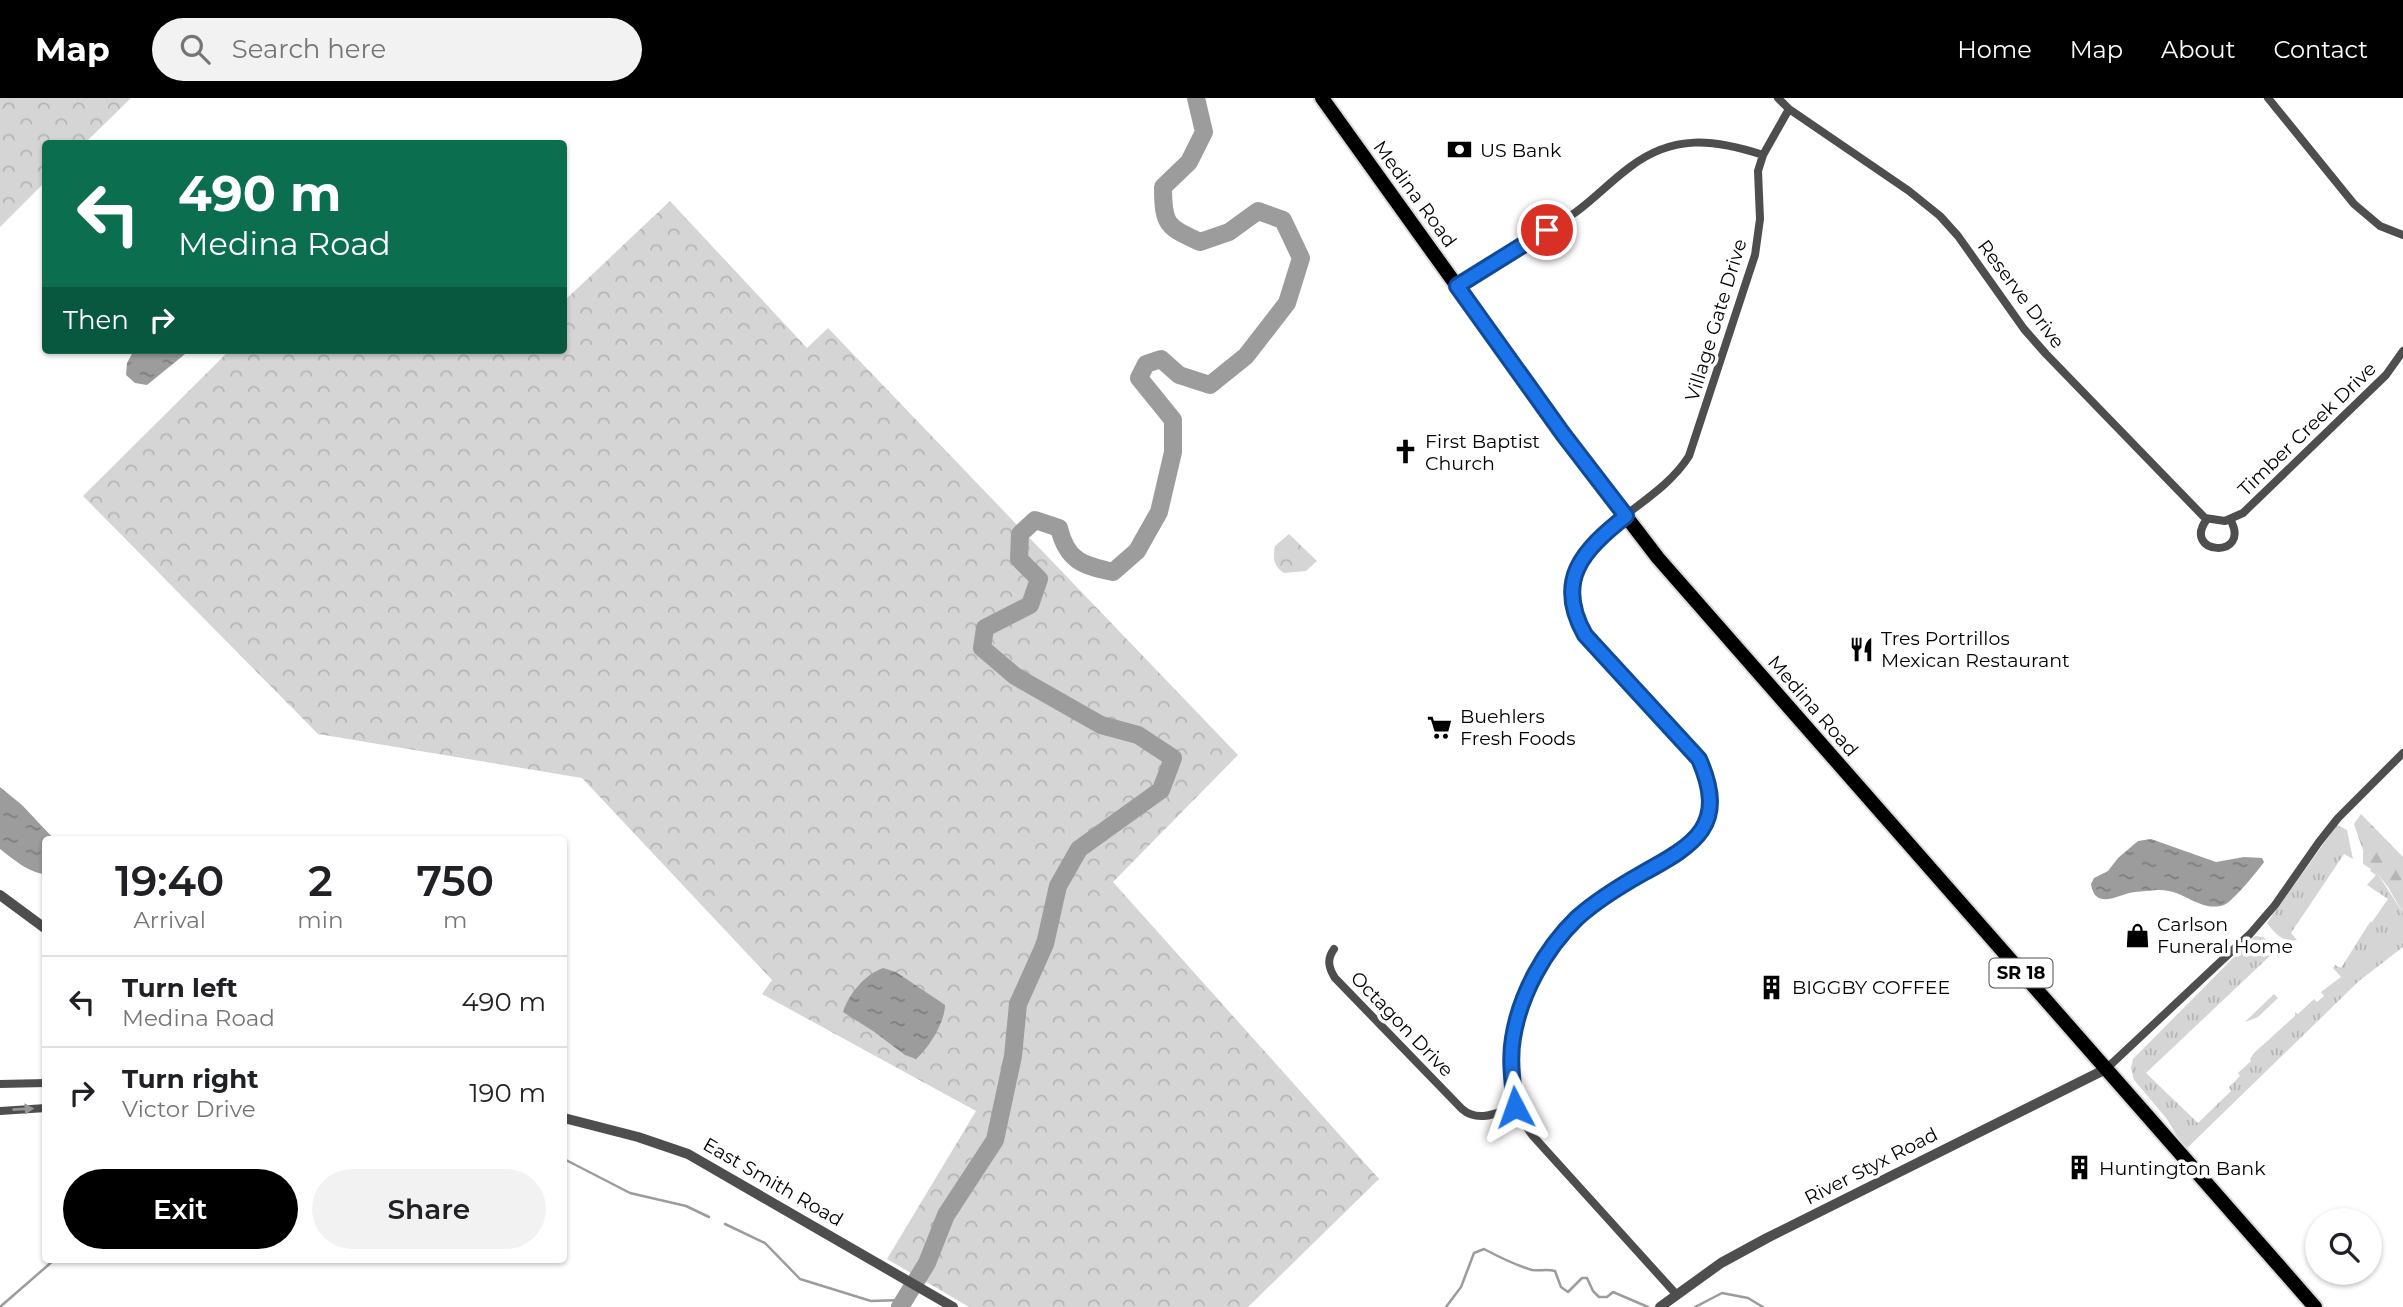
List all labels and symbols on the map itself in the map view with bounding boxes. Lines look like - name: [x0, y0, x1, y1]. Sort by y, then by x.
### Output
- street label: Medina Road: [1369, 136, 1461, 252]
- bank icon: US Bank: [1446, 136, 1474, 164]
- place label: US Bank: [1480, 139, 1562, 162]
- pin: [1517, 200, 1577, 260]
- street label: Reserve Drive: [1973, 235, 2069, 353]
- street label: Village Gate Drive: [1680, 236, 1752, 404]
- street label: Timber Creek Drive: [2233, 357, 2381, 501]
- place label: First Baptist Church: [1425, 430, 1540, 475]
- church icon: First Baptist Church: [1391, 438, 1419, 466]
- place label: Tres Portrillos Mexican Restaurant: [1881, 627, 2070, 672]
- restaurant icon: Tres Portrillos Mexican Restaurant: [1847, 635, 1875, 663]
- street label: Medina Road: [1763, 651, 1863, 761]
- place label: Buehlers Fresh Foods: [1460, 705, 1575, 750]
- supermarket icon: Buehlers Fresh Foods: [1426, 713, 1454, 741]
- place label: Carlson Funeral Home: [2157, 913, 2293, 958]
- shop icon: Carlson Funeral Home: [2123, 921, 2151, 949]
- road number: SR 18: [1990, 958, 2052, 988]
- street label: Octagon Drive: [1346, 966, 1458, 1082]
- building icon: BIGGBY COFFEE: [1758, 973, 1786, 1001]
- place label: BIGGBY COFFEE: [1792, 976, 1950, 999]
- position arrow: [1478, 1070, 1552, 1144]
- one-way arrow: [12, 1104, 34, 1115]
- street label: River Styx Road: [1801, 1123, 1941, 1209]
- street label: East Smith Road: [699, 1133, 847, 1231]
- building icon: Huntington Bank: [2065, 1154, 2093, 1182]
- place label: Huntington Bank: [2099, 1157, 2266, 1180]

